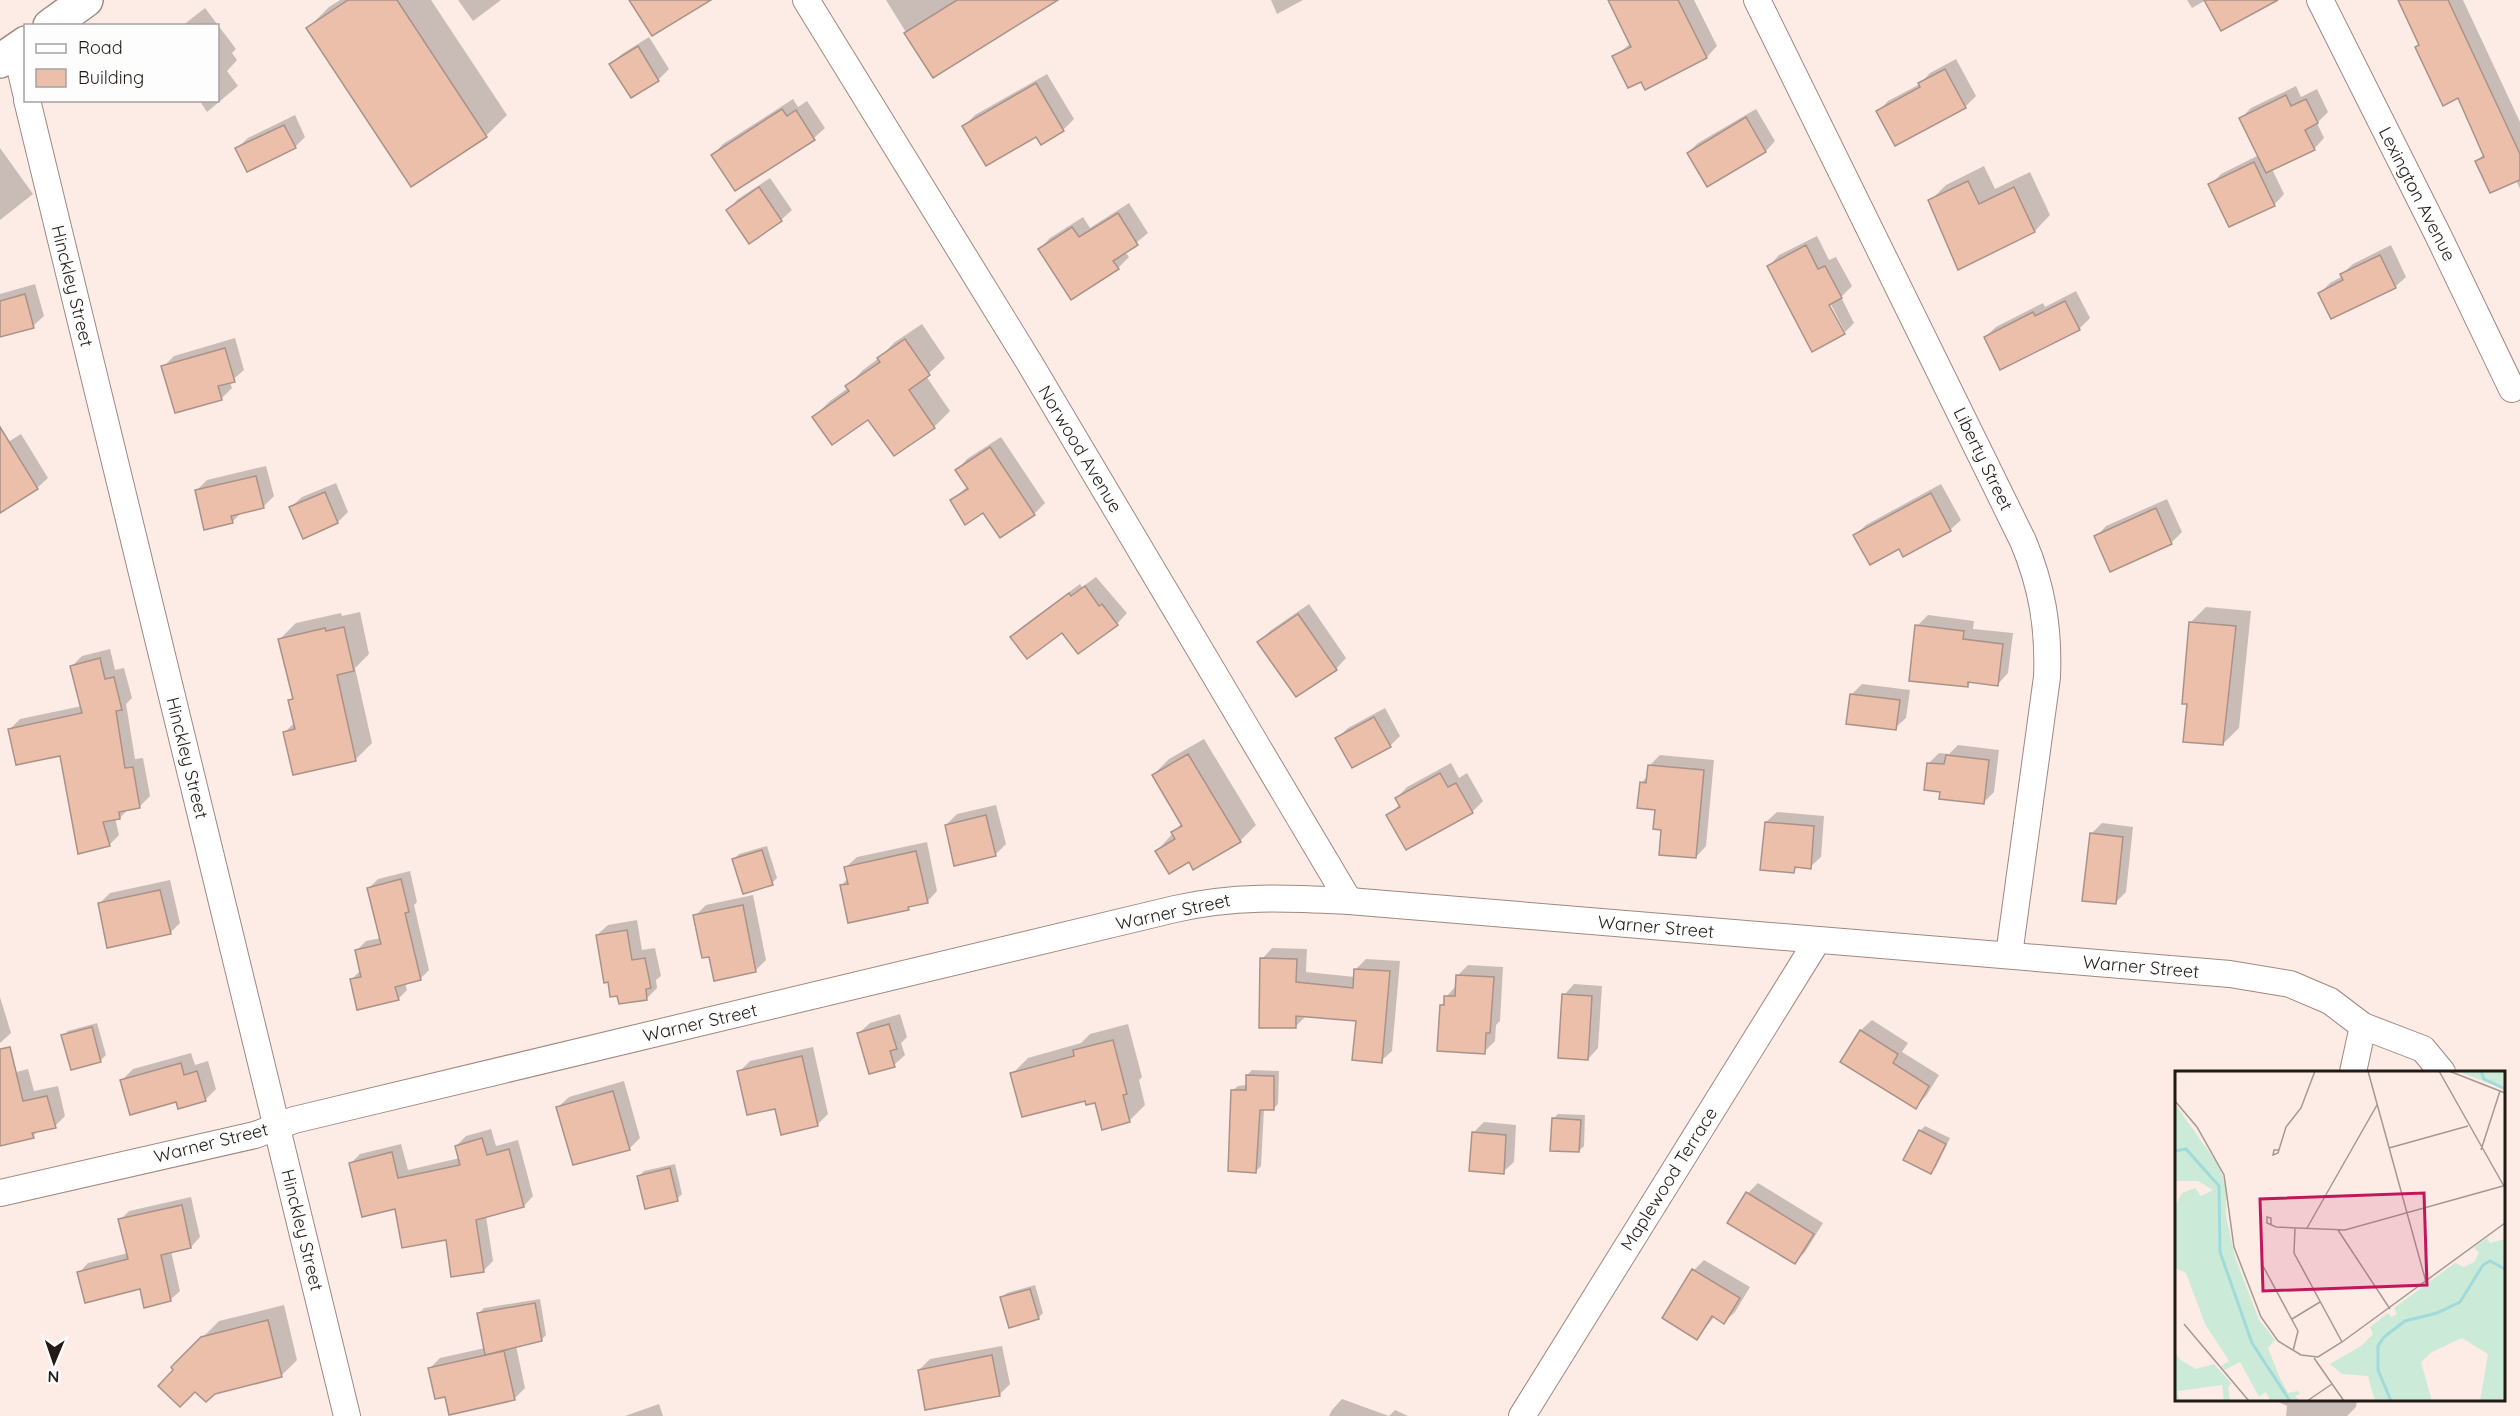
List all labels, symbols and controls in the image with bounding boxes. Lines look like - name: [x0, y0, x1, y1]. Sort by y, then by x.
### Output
- legend: [24, 24, 219, 102]
- text: Road: [78, 36, 123, 59]
- text: Building: [78, 66, 144, 89]
- street label: Lexington Avenue: [2374, 123, 2461, 265]
- street label: Hinckley Street: [46, 223, 99, 349]
- street label: Norwood Avenue: [1033, 381, 1127, 517]
- street label: Liberty Street: [1949, 403, 2018, 514]
- street label: Hinckley Street: [161, 695, 214, 821]
- street label: Warner Street: [1113, 888, 1232, 935]
- street label: Warner Street: [1597, 910, 1715, 943]
- street label: Warner Street: [2082, 950, 2200, 983]
- street label: Warner Street: [640, 998, 759, 1047]
- inset map: [2175, 1071, 2505, 1401]
- street label: Maplewood Terrace: [1615, 1103, 1722, 1255]
- street label: Warner Street: [151, 1117, 270, 1168]
- street label: Hinckley Street: [276, 1167, 329, 1293]
- north arrow: [24, 1332, 84, 1392]
- text: N: [47, 1367, 60, 1387]

